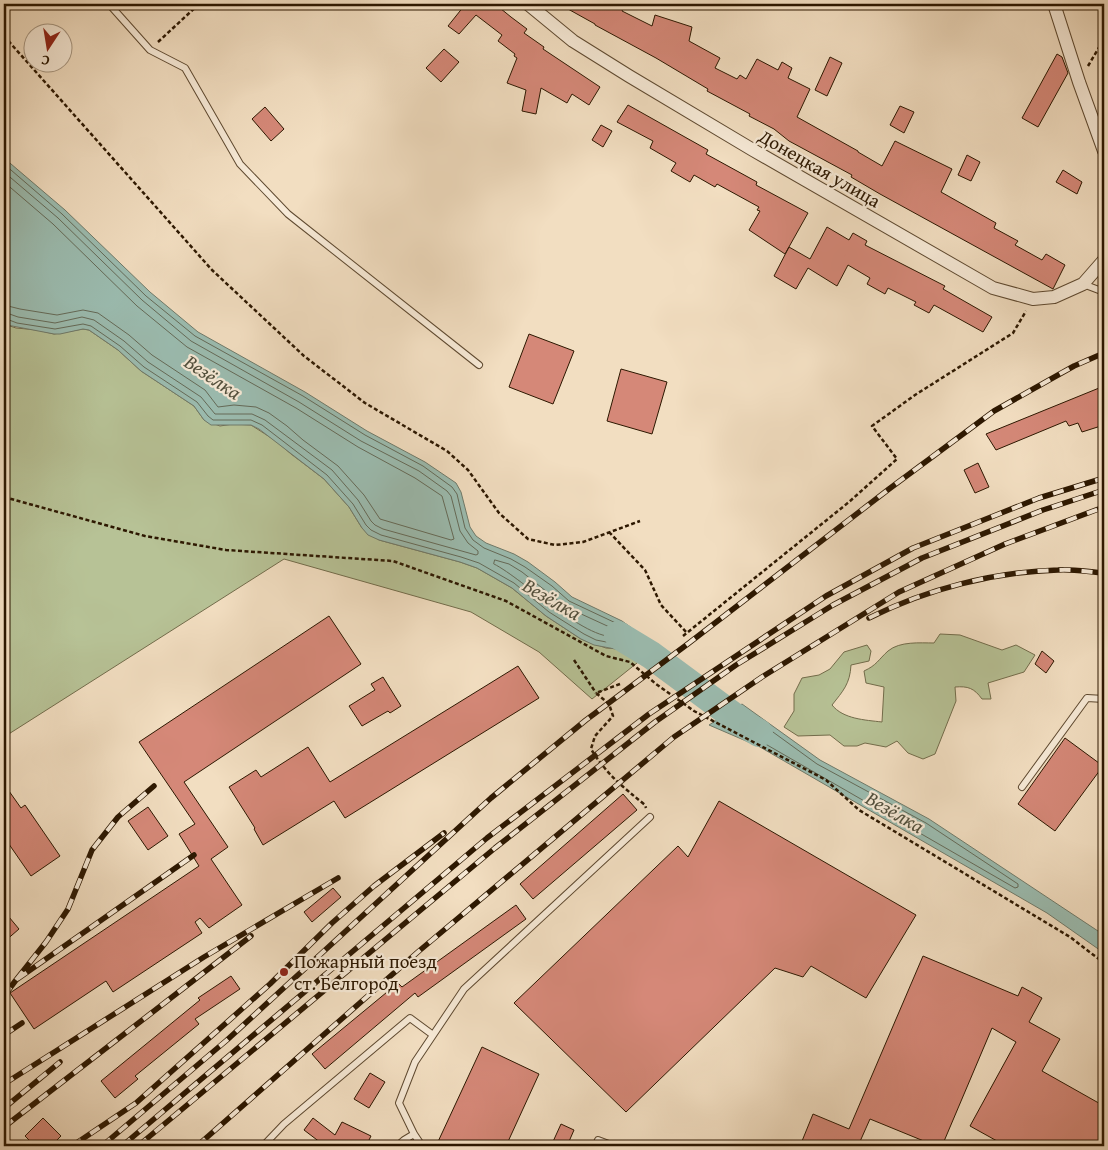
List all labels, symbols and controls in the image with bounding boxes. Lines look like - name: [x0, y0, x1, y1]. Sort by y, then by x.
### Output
- north arrow: [22, 22, 72, 72]
- text: С: [39, 50, 51, 71]
- street label: Донецкая улица: [753, 121, 886, 214]
- water label: Везёлка: [178, 346, 248, 407]
- water label: Везёлка: [517, 570, 588, 627]
- water label: Везёлка: [860, 783, 931, 840]
- place label: Пожарный поезд ст. Белгород: [294, 947, 437, 997]
- marker: Пожарный поезд ст. Белгород: [278, 966, 290, 978]

